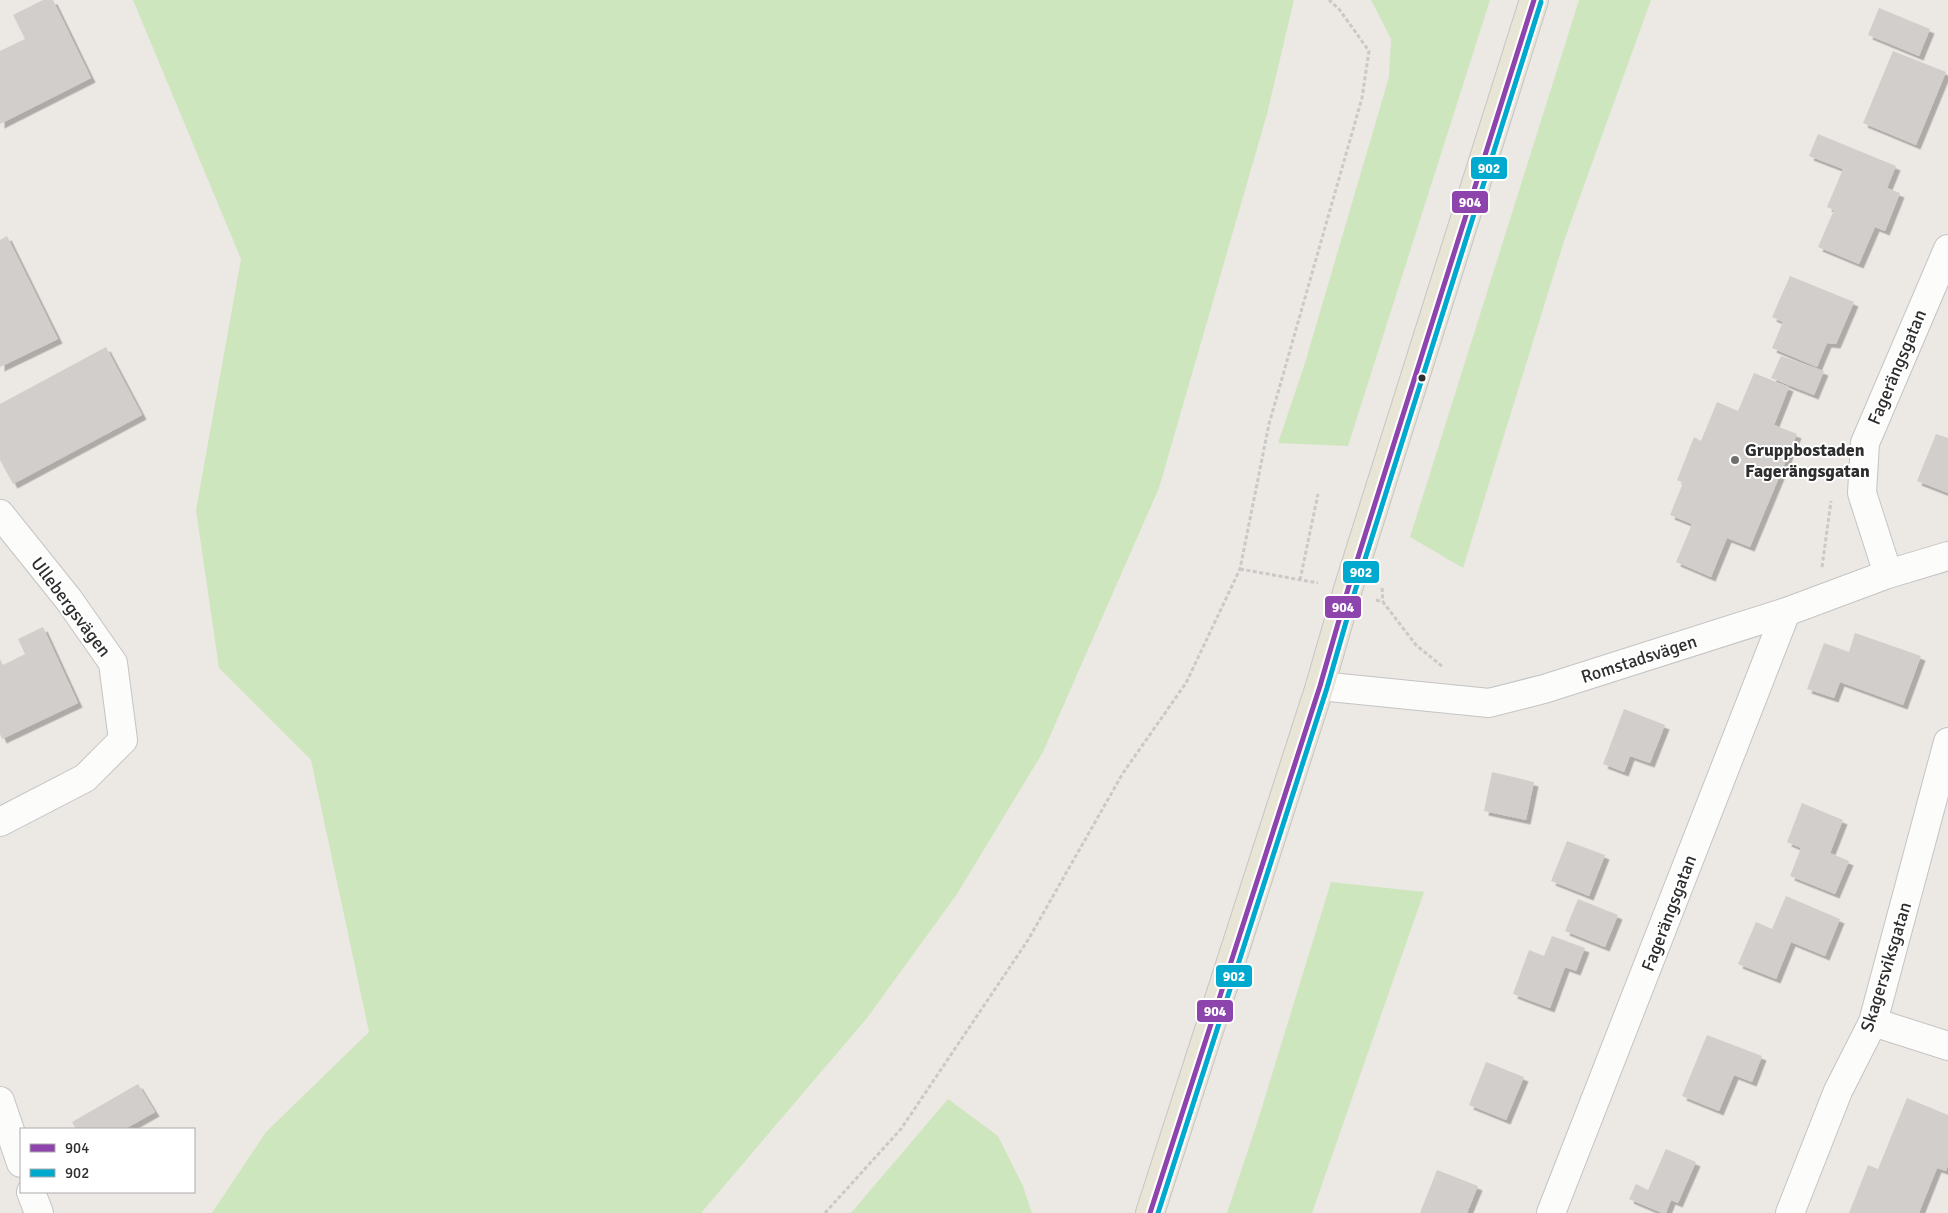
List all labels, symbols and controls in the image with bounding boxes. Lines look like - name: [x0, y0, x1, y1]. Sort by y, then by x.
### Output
- line badge: 902: [1470, 156, 1508, 180]
- text: 902: [1478, 160, 1500, 177]
- line badge: 904: [1451, 190, 1489, 214]
- text: 904: [1459, 194, 1482, 211]
- street label: Fagerängsgatan: [1863, 306, 1931, 428]
- unlabelled marker: [1417, 373, 1427, 383]
- place label: Gruppbostaden Fagerängsgatan: [1745, 439, 1870, 482]
- marker: Gruppbostaden Fagerängsgatan: [1729, 454, 1741, 466]
- street label: Ullebergsvägen: [26, 553, 116, 661]
- line badge: 902: [1342, 560, 1380, 584]
- text: 902: [1350, 564, 1372, 581]
- line badge: 904: [1324, 595, 1362, 619]
- text: 904: [1332, 599, 1355, 616]
- street label: Romstadsvägen: [1578, 630, 1700, 688]
- street label: Fagerängsgatan: [1637, 852, 1701, 974]
- street label: Skagersviksgatan: [1856, 899, 1916, 1035]
- line badge: 902: [1215, 964, 1253, 988]
- text: 902: [1223, 968, 1245, 985]
- line badge: 904: [1196, 999, 1234, 1023]
- text: 904: [1204, 1003, 1227, 1020]
- legend: [20, 1128, 195, 1193]
- text: 904: [65, 1139, 89, 1157]
- text: 902: [65, 1164, 89, 1182]

